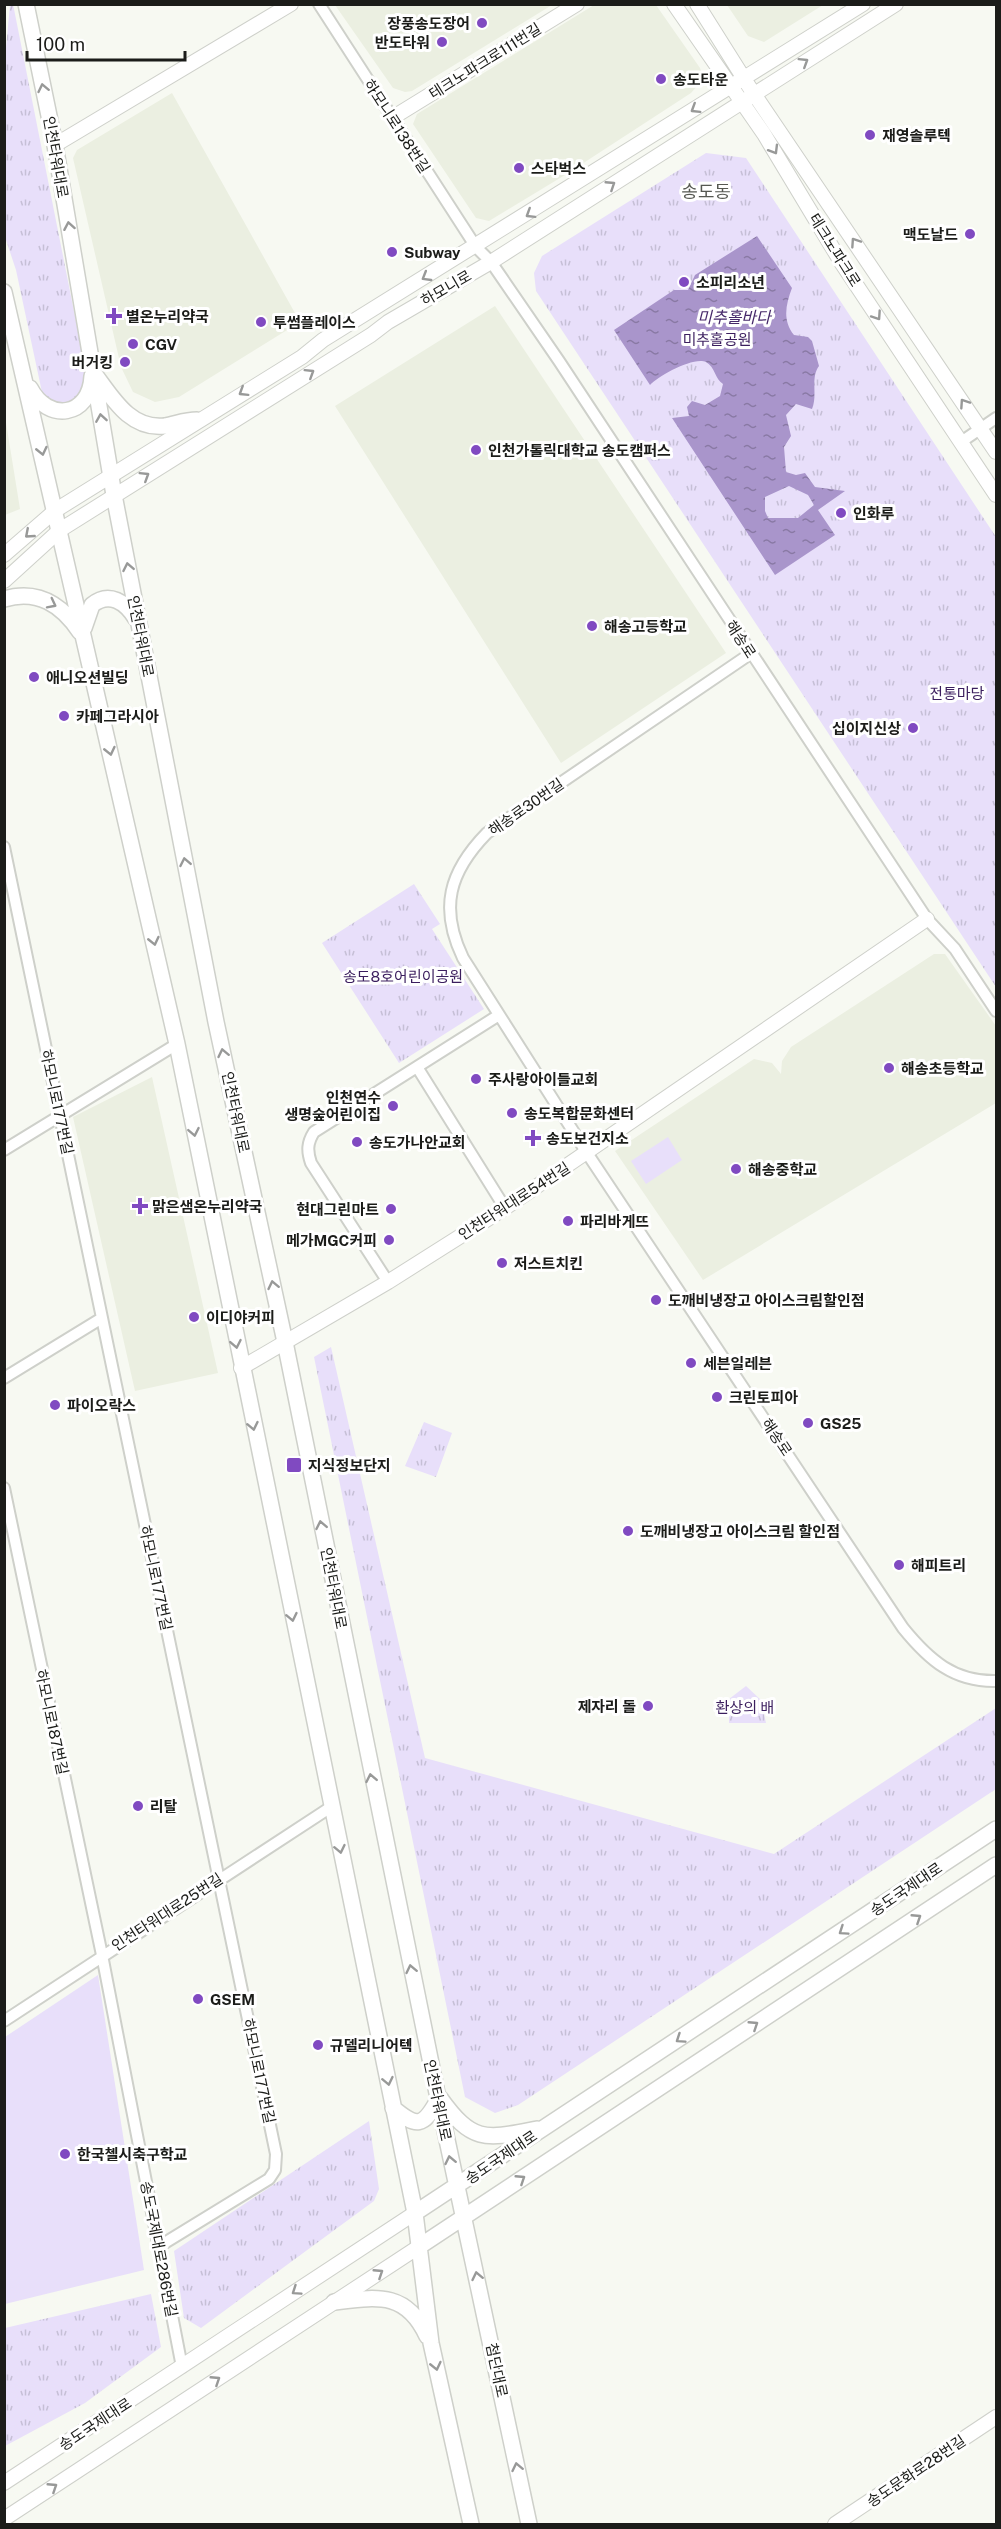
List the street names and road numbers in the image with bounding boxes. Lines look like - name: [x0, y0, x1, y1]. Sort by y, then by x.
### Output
- street label: 테크노파크로111번길: [426, 20, 544, 102]
- street label: 하모니로138번길: [360, 76, 434, 176]
- street label: 인천타워대로: [40, 115, 72, 199]
- street label: 테크노파크로: [806, 210, 864, 290]
- street label: 하모니로: [418, 267, 474, 309]
- street label: 인천타워대로: [125, 594, 157, 678]
- street label: 해송로: [723, 617, 759, 661]
- street label: 해송로30번길: [485, 775, 567, 839]
- street label: 하모니로177번길: [38, 1048, 76, 1156]
- street label: 인천타워대로: [219, 1070, 253, 1154]
- street label: 인천타워대로54번길: [455, 1159, 573, 1243]
- street label: 해송로: [758, 1415, 796, 1459]
- street label: 하모니로177번길: [137, 1524, 175, 1632]
- street label: 인천타워대로: [318, 1546, 350, 1630]
- street label: 하모니로187번길: [33, 1668, 71, 1776]
- street label: 송도국제대로: [867, 1859, 945, 1919]
- street label: 인천타워대로25번길: [108, 1870, 226, 1954]
- street label: 하모니로177번길: [240, 2017, 278, 2125]
- street label: 인천타워대로: [421, 2058, 455, 2142]
- street label: 송도국제대로: [462, 2127, 540, 2187]
- street label: 송도국제대로286번길: [137, 2180, 181, 2318]
- street label: 첨단대로: [483, 2341, 511, 2399]
- street label: 송도국제대로: [56, 2394, 134, 2454]
- street label: 송도문화로28번길: [863, 2432, 969, 2510]

